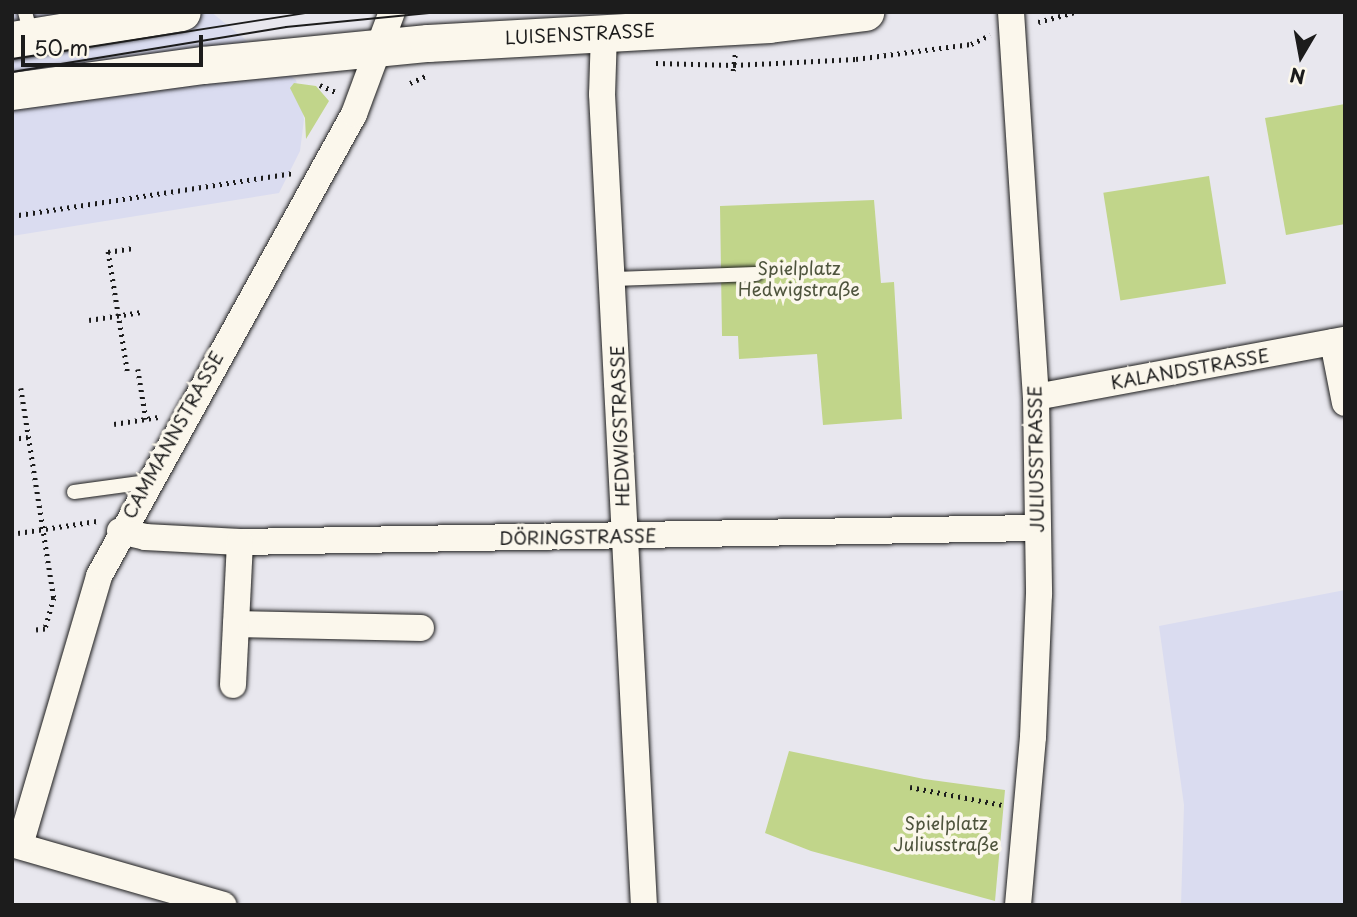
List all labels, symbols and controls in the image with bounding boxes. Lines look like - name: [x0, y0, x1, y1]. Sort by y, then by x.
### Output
- street label: LUISENSTRASSE: [504, 19, 656, 49]
- scale bar: [24, 21, 206, 65]
- north arrow: [1266, 21, 1336, 91]
- text: 50 m: [34, 31, 88, 63]
- text: N: [1288, 62, 1307, 92]
- park label: Spielplatz Hedwigstraße: [738, 258, 860, 300]
- street label: KALANDSTRASSE: [1109, 344, 1271, 394]
- street label: HEDWIGSTRASSE: [606, 345, 634, 507]
- street label: CAMMANNSTRASSE: [118, 348, 228, 522]
- street label: JULIUSSTRASSE: [1024, 385, 1048, 533]
- street label: DÖRINGSTRASSE: [499, 525, 657, 549]
- park label: Spielplatz Juliusstraße: [893, 813, 999, 856]

